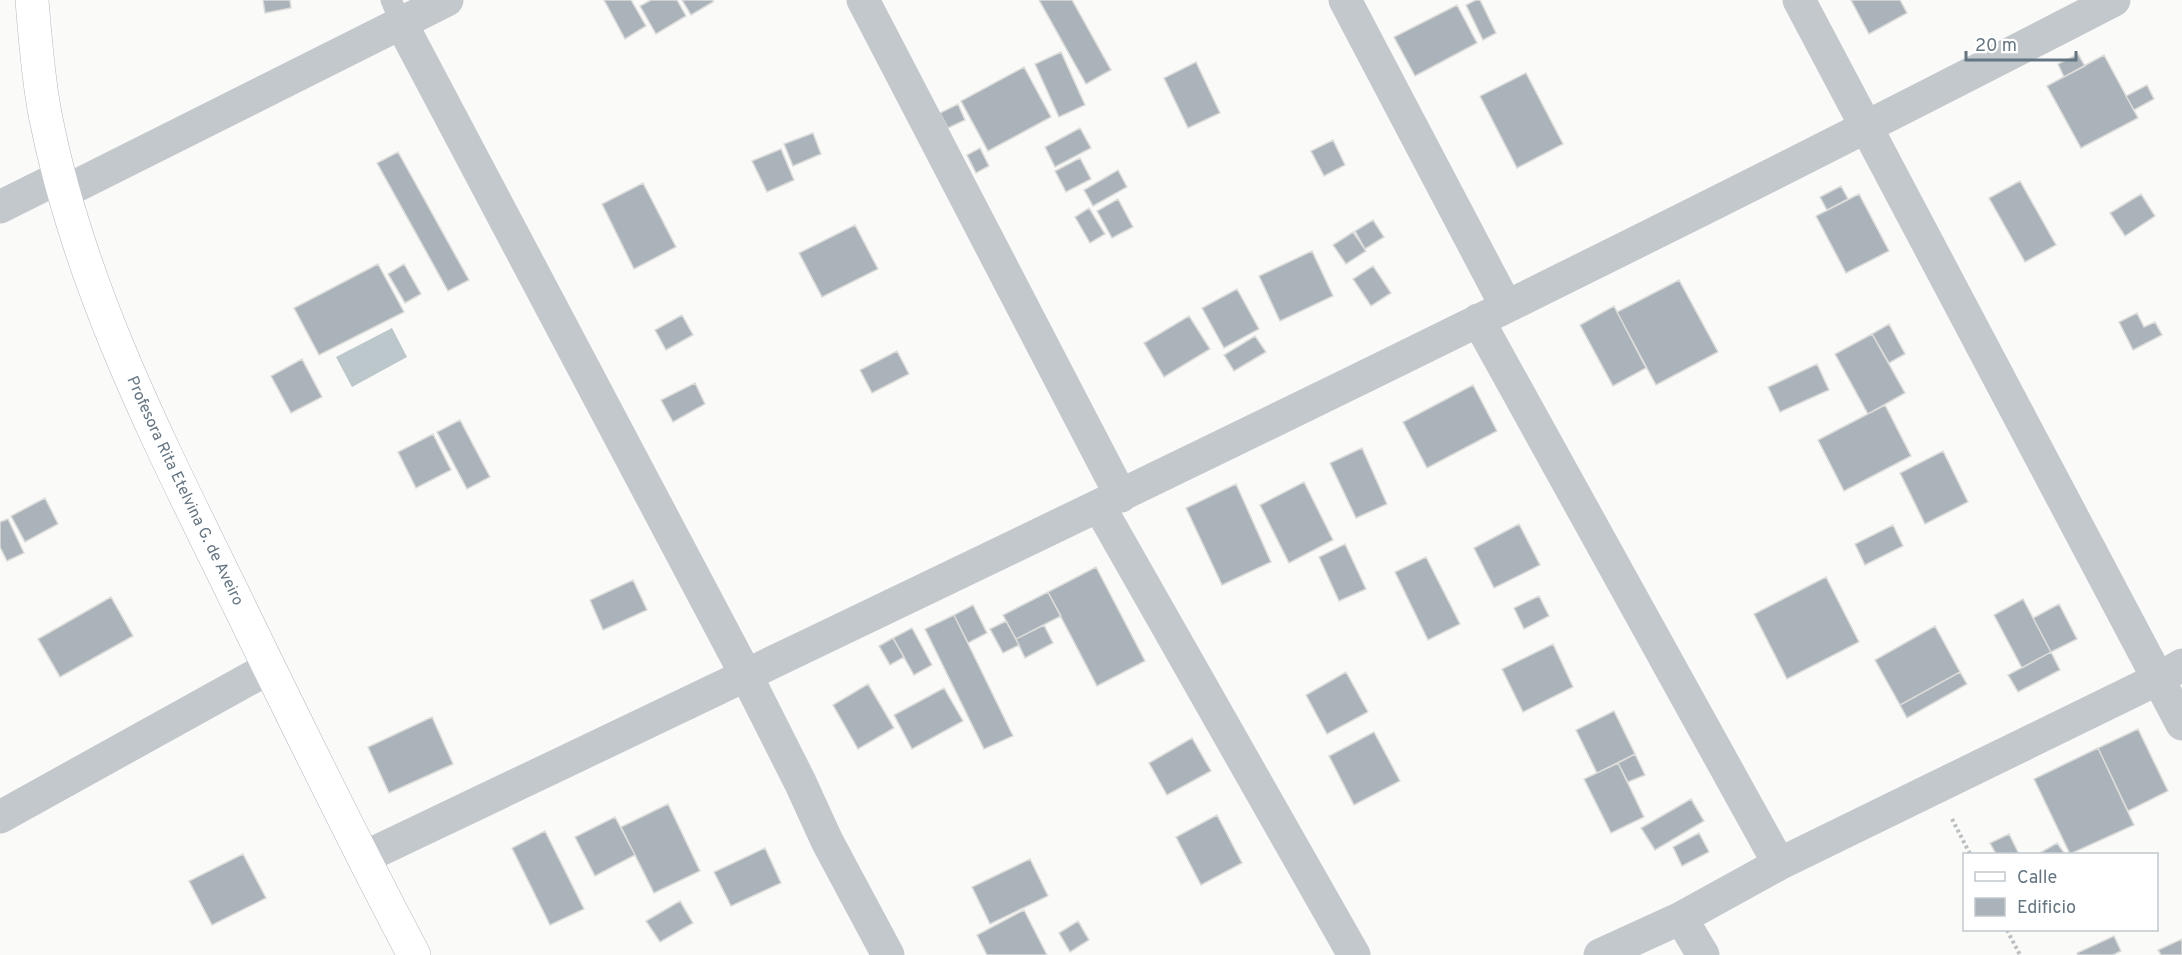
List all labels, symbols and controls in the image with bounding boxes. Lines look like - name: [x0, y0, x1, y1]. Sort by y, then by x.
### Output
- scale bar: [1966, 24, 2076, 62]
- text: 20 m: [1975, 35, 2017, 58]
- street label: Profesora Rita Etelvina G. de Aveiro: [121, 373, 248, 609]
- legend: [1963, 853, 2158, 931]
- text: Calle: [2017, 867, 2057, 890]
- text: Edificio: [2017, 897, 2076, 920]

